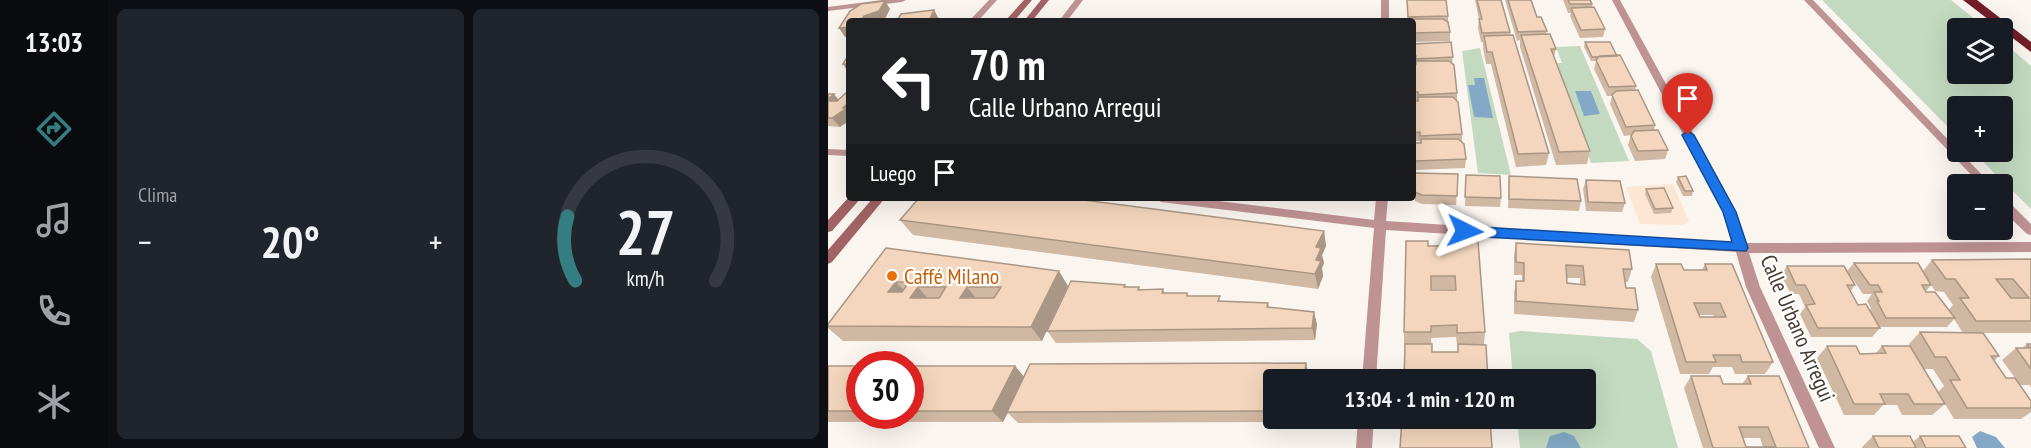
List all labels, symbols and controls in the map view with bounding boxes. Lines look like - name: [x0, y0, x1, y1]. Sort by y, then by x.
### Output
- map controls: [1947, 18, 2013, 240]
- button: layers: [1947, 18, 2013, 84]
- text: 13:03: [25, 25, 83, 59]
- text: 70 m: [969, 37, 1046, 92]
- icon: left: [870, 42, 948, 120]
- pin: [1662, 73, 1713, 135]
- icon: arrive: [1671, 82, 1704, 115]
- text: Calle Urbano Arregui: [969, 90, 1162, 124]
- button: +: [1947, 96, 2013, 162]
- icon: directions: [33, 108, 75, 150]
- icon: arrive: [928, 156, 961, 189]
- text: Luego: [870, 159, 916, 187]
- button: −: [1947, 174, 2013, 240]
- text: Clima: [138, 182, 177, 208]
- text: 27: [616, 191, 676, 272]
- icon: music: [33, 199, 75, 241]
- position arrow: [1433, 199, 1497, 263]
- text: 20°: [261, 212, 320, 270]
- text: −: [138, 220, 152, 263]
- text: +: [429, 220, 443, 263]
- street label: Calle Urbano Arregui: [1754, 250, 1842, 406]
- place label: Caffé Milano: [904, 262, 999, 290]
- text: km/h: [627, 264, 665, 292]
- marker: Caffé Milano: [885, 269, 899, 283]
- icon: phone: [33, 290, 75, 332]
- speed limit sign: 30: [846, 351, 924, 429]
- icon: climate: [33, 381, 75, 423]
- text: 13:04 · 1 min · 120 m: [1344, 385, 1515, 413]

